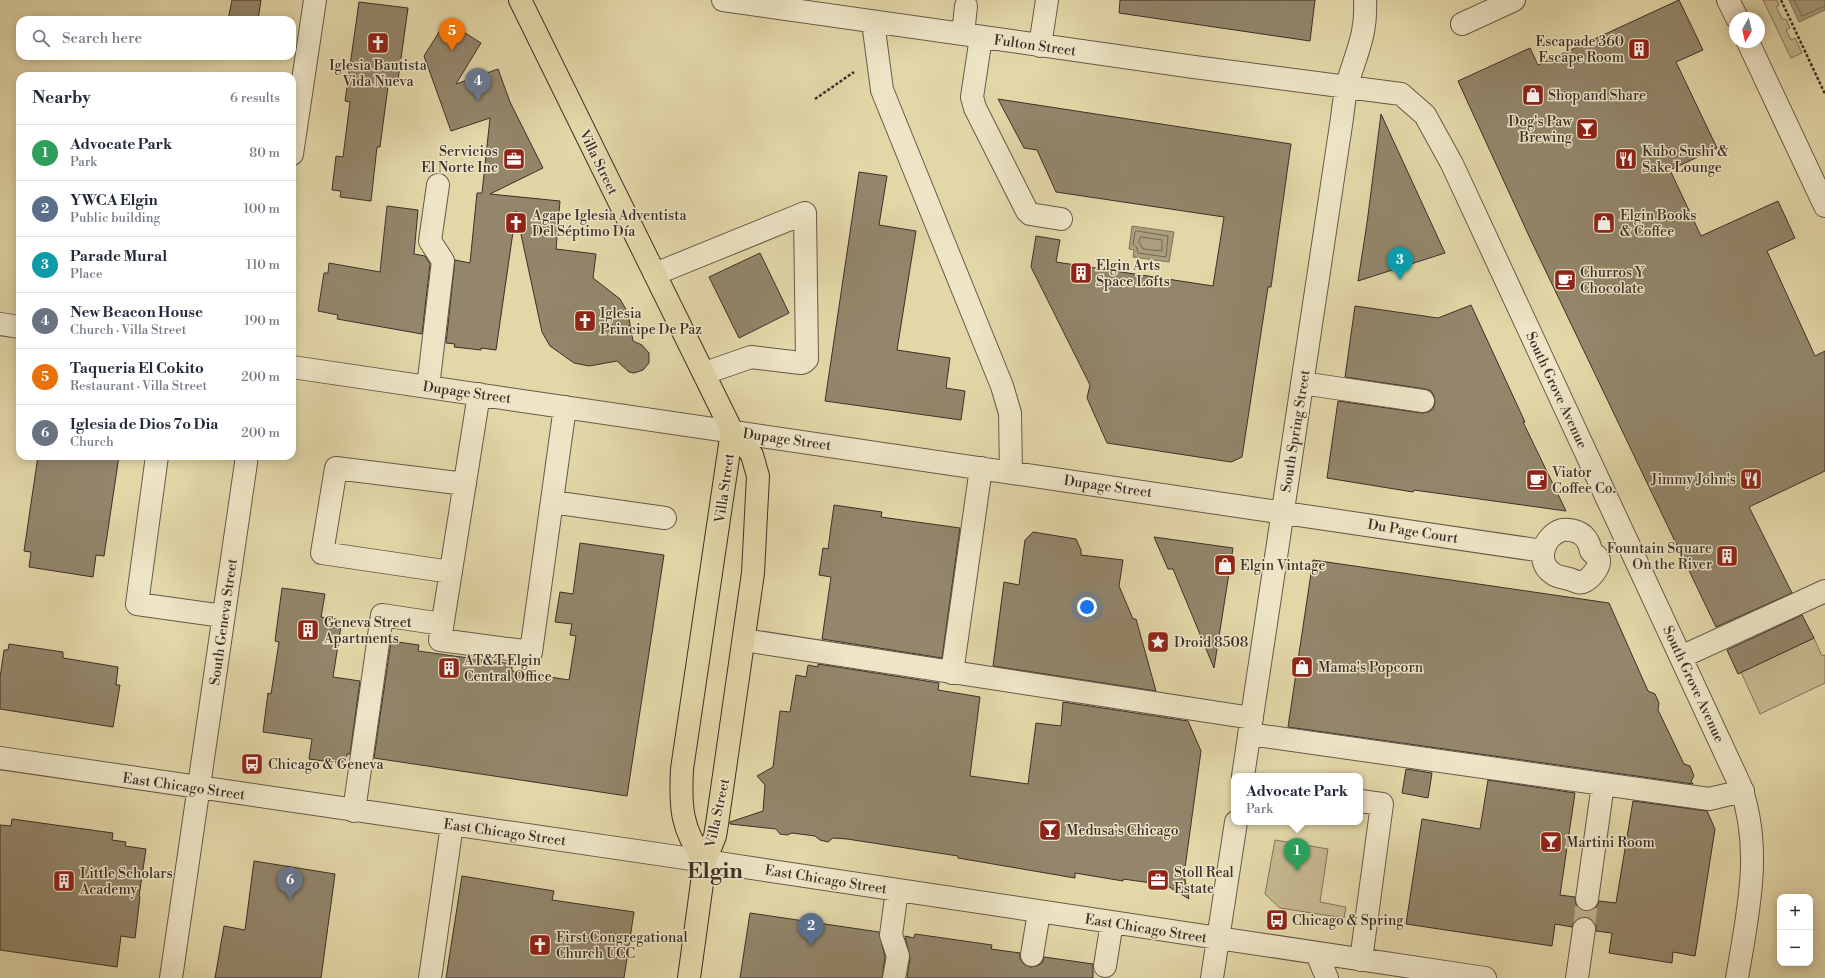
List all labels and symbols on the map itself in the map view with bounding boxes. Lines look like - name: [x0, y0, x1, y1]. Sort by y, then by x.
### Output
- north arrow: [1729, 12, 1765, 48]
- pin: 5: [439, 18, 465, 51]
- church icon: Iglesia Bautista Vida Nueva: [365, 30, 391, 56]
- street label: Fulton Street: [992, 31, 1077, 61]
- place label: Escapade 360 Escape Room: [1535, 33, 1624, 67]
- building icon: Escapade 360 Escape Room: [1626, 36, 1652, 62]
- place label: Iglesia Bautista Vida Nueva: [329, 57, 428, 91]
- pin: 4: [465, 68, 491, 101]
- shop icon: Shop and Share: [1520, 82, 1546, 108]
- place label: Shop and Share: [1548, 87, 1646, 105]
- place label: Dog's Paw Brewing: [1508, 113, 1573, 147]
- bar icon: Dog's Paw Brewing: [1574, 116, 1600, 142]
- street label: Villa Street: [574, 126, 622, 198]
- place label: Servicios El Norte Inc: [421, 143, 498, 177]
- place label: Kubo Sushi & Sake Lounge: [1642, 143, 1729, 177]
- office icon: Servicios El Norte Inc: [501, 146, 527, 172]
- restaurant icon: Kubo Sushi & Sake Lounge: [1613, 146, 1639, 172]
- place label: Agape Iglesia Adventista Del Séptimo Día: [531, 207, 688, 241]
- place label: Elgin Books & Coffee: [1620, 207, 1697, 241]
- church icon: Agape Iglesia Adventista Del Séptimo Día: [503, 210, 529, 236]
- shop icon: Elgin Books & Coffee: [1591, 210, 1617, 236]
- pin: 3: [1387, 247, 1413, 280]
- place label: Elgin Arts Space Lofts: [1096, 257, 1170, 291]
- building icon: Elgin Arts Space Lofts: [1068, 260, 1094, 286]
- place label: Churros Y Chocolate: [1580, 264, 1645, 298]
- cafe icon: Churros Y Chocolate: [1552, 267, 1578, 293]
- place label: Iglesia Principe De Paz: [600, 305, 702, 339]
- church icon: Iglesia Principe De Paz: [572, 308, 598, 334]
- street label: South Grove Avenue: [1521, 329, 1591, 452]
- street label: South Spring Street: [1277, 369, 1315, 494]
- street label: Dupage Street: [421, 378, 512, 408]
- street label: Dupage Street: [741, 425, 832, 455]
- street label: Villa Street: [711, 452, 739, 525]
- place label: Viator Coffee Co.: [1551, 464, 1616, 498]
- restaurant icon: Jimmy John's: [1738, 466, 1764, 492]
- cafe icon: Viator Coffee Co.: [1524, 467, 1550, 493]
- place label: Jimmy John's: [1650, 471, 1736, 489]
- street label: Dupage Street: [1062, 472, 1153, 502]
- street label: Du Page Court: [1366, 516, 1460, 548]
- place label: Fountain Square On the River: [1607, 540, 1712, 574]
- building icon: Fountain Square On the River: [1714, 543, 1740, 569]
- shop icon: Elgin Vintage: [1212, 552, 1238, 578]
- place label: Elgin Vintage: [1240, 557, 1326, 575]
- street label: South Geneva Street: [206, 558, 242, 687]
- your location: [1077, 597, 1097, 617]
- place label: Geneva Street Apartments: [323, 614, 412, 648]
- building icon: Geneva Street Apartments: [295, 617, 321, 643]
- street label: South Grove Avenue: [1658, 623, 1728, 746]
- place icon: Droid 8508: [1145, 629, 1171, 655]
- place label: Droid 8508: [1174, 634, 1248, 652]
- place label: AT&T Elgin Central Office: [463, 652, 552, 686]
- shop icon: Mama's Popcorn: [1289, 654, 1315, 680]
- building icon: AT&T Elgin Central Office: [436, 655, 462, 681]
- place label: Mama's Popcorn: [1318, 659, 1424, 677]
- bus stop icon: Chicago & Geneva: [239, 751, 265, 777]
- place label: Chicago & Geneva: [268, 756, 384, 774]
- street label: East Chicago Street: [121, 769, 246, 805]
- street label: Villa Street: [702, 777, 734, 850]
- street label: East Chicago Street: [442, 815, 567, 851]
- bar icon: Medusa’s Chicago: [1037, 817, 1063, 843]
- place label: Medusa’s Chicago: [1066, 822, 1179, 840]
- bar icon: Martini Room: [1538, 829, 1564, 855]
- place label: Martini Room: [1566, 834, 1655, 852]
- pin: 1: [1284, 838, 1310, 871]
- district label: Elgin: [687, 858, 743, 885]
- street label: East Chicago Street: [763, 861, 888, 899]
- place label: Stoll Real Estate: [1174, 864, 1234, 898]
- place label: Little Scholars Academy: [79, 865, 173, 899]
- pin: 6: [277, 867, 303, 900]
- office icon: Stoll Real Estate: [1145, 867, 1171, 893]
- building icon: Little Scholars Academy: [51, 868, 77, 894]
- bus stop icon: Chicago & Spring: [1264, 907, 1290, 933]
- street label: East Chicago Street: [1083, 910, 1208, 948]
- place label: Chicago & Spring: [1292, 912, 1404, 930]
- pin: 2: [798, 913, 824, 946]
- place label: First Congregational Church UCC: [556, 929, 688, 963]
- church icon: First Congregational Church UCC: [527, 932, 553, 958]

